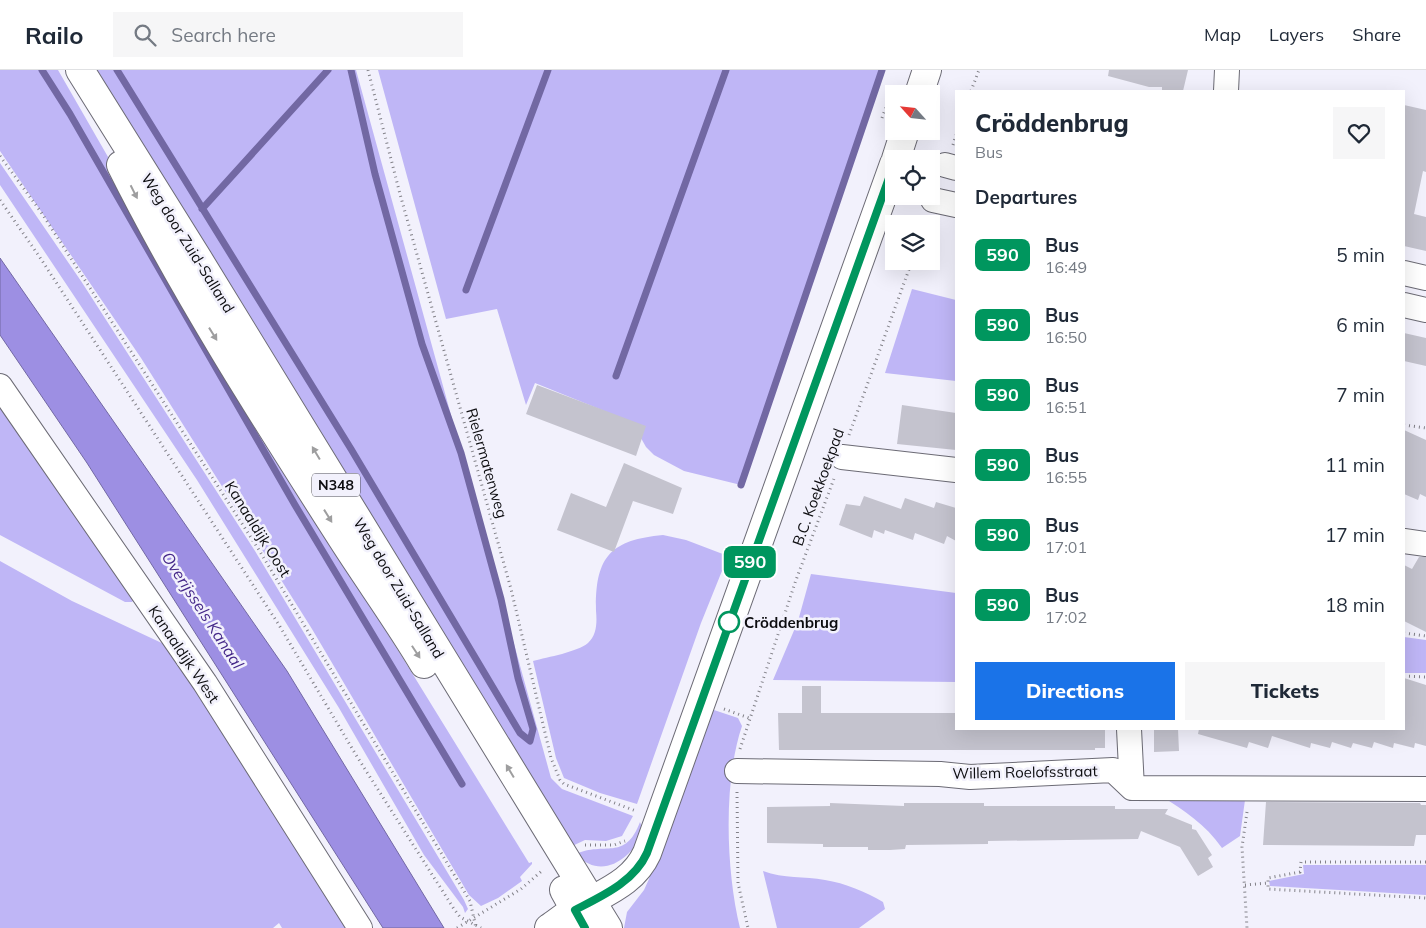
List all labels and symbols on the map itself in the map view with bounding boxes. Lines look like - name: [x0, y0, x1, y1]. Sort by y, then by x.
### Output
- north arrow: [885, 85, 940, 140]
- street label: Weg door Zuid-Salland: [137, 170, 239, 316]
- one-way arrow: [130, 185, 138, 199]
- one-way arrow: [209, 327, 218, 340]
- street label: Rielermatenweg: [462, 406, 512, 520]
- street label: B.C. Koekkoekpad: [788, 426, 848, 548]
- one-way arrow: [312, 446, 321, 459]
- road number: N348: [312, 474, 360, 496]
- street label: Kanaaldijk Oost: [221, 478, 295, 580]
- one-way arrow: [323, 509, 332, 522]
- street label: Weg door Zuid-Salland: [349, 514, 449, 662]
- line badge: 590: [721, 546, 779, 578]
- water label: Overijssels Kanaal: [158, 548, 248, 672]
- street label: Kanaaldijk West: [144, 602, 224, 706]
- marker: Cröddenbrug: [718, 611, 740, 633]
- place label: Cröddenbrug: [744, 613, 838, 632]
- one-way arrow: [411, 645, 421, 659]
- street label: Willem Roelofsstraat: [952, 761, 1098, 783]
- one-way arrow: [506, 764, 515, 777]

